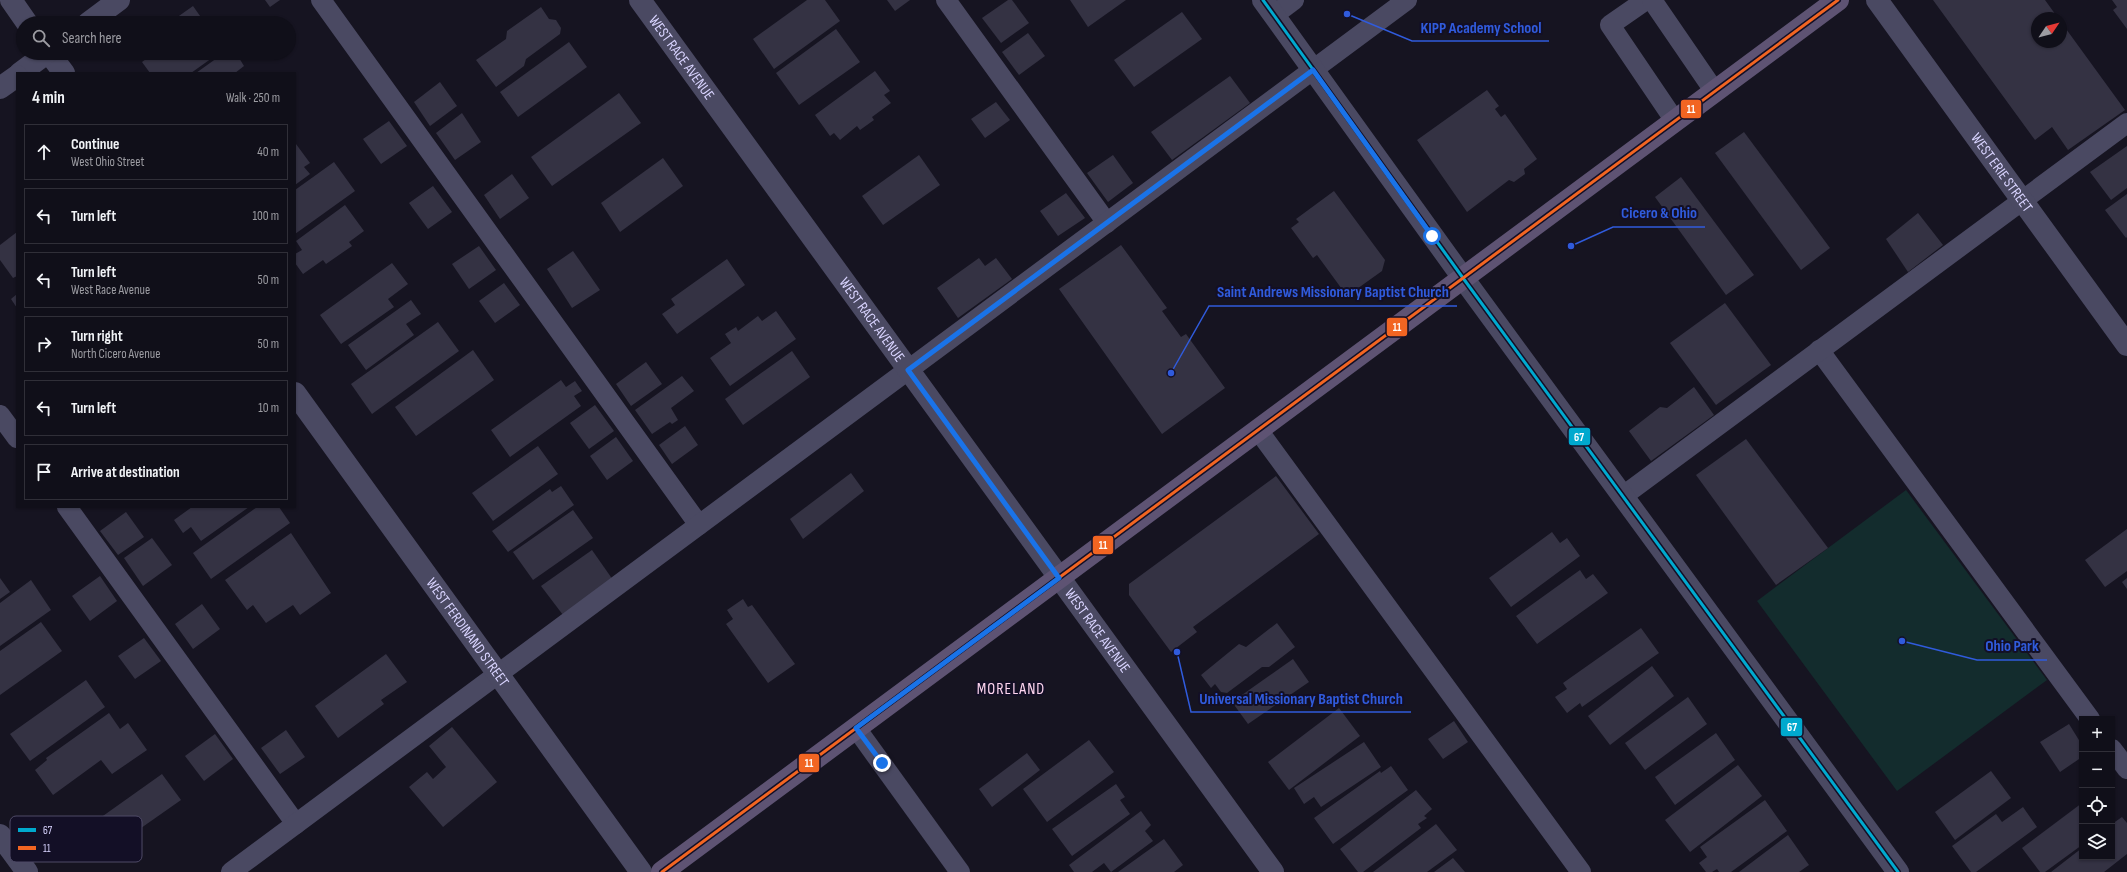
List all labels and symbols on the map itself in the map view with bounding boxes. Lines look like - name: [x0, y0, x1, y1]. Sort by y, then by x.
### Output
- street label: WEST RACE AVENUE: [645, 11, 719, 103]
- north arrow: [2031, 12, 2067, 48]
- callout: KIPP Academy School: [1412, 13, 1549, 41]
- text: KIPP Academy School: [1420, 19, 1542, 38]
- line badge: 11: [1680, 99, 1702, 119]
- text: 11: [1687, 103, 1696, 116]
- street label: WEST ERIE STREET: [1967, 129, 2037, 216]
- callout: Cicero & Ohio: [1613, 199, 1705, 227]
- text: Cicero & Ohio: [1621, 204, 1697, 223]
- route start: [1423, 227, 1441, 245]
- street label: WEST RACE AVENUE: [835, 274, 909, 366]
- callout: Saint Andrews Missionary Baptist Church: [1209, 278, 1457, 306]
- text: Saint Andrews Missionary Baptist Church: [1217, 283, 1449, 302]
- line badge: 11: [1386, 317, 1408, 337]
- text: 11: [1393, 321, 1402, 334]
- line badge: 67: [1568, 427, 1591, 446]
- text: 67: [1574, 431, 1584, 444]
- line badge: 11: [1092, 535, 1114, 555]
- text: 11: [1099, 539, 1108, 552]
- street label: WEST FERDINAND STREET: [422, 574, 513, 690]
- street label: WEST RACE AVENUE: [1061, 584, 1135, 676]
- callout: Ohio Park: [1977, 632, 2047, 660]
- text: Ohio Park: [1985, 637, 2039, 656]
- district label: MORELAND: [977, 680, 1045, 699]
- callout: Universal Missionary Baptist Church: [1191, 684, 1411, 712]
- text: Universal Missionary Baptist Church: [1199, 690, 1403, 709]
- line badge: 67: [1780, 717, 1803, 737]
- text: 67: [1787, 721, 1797, 734]
- line badge: 11: [798, 753, 820, 773]
- route end: [873, 754, 891, 772]
- text: 11: [805, 757, 814, 770]
- legend: [10, 816, 142, 862]
- text: 67: [43, 824, 53, 837]
- text: 11: [43, 842, 51, 855]

